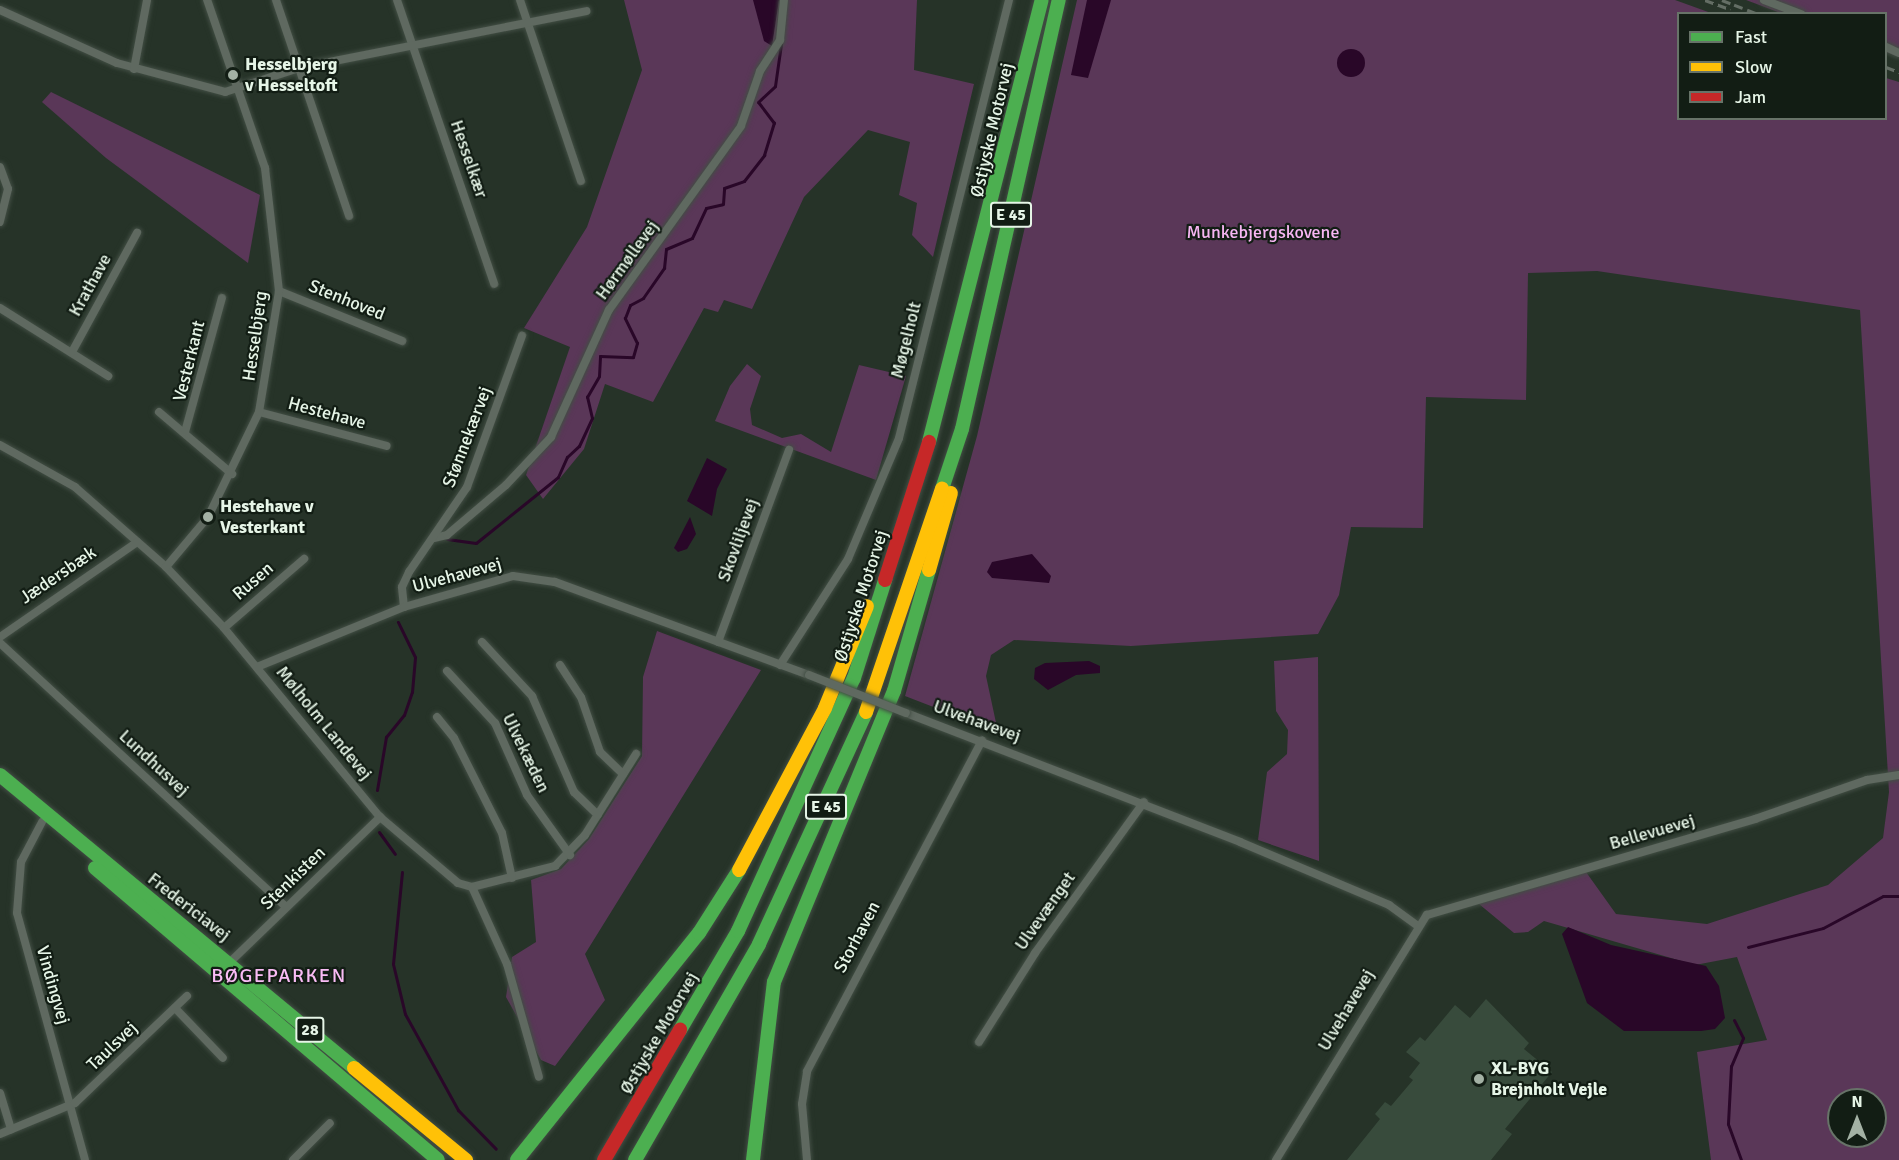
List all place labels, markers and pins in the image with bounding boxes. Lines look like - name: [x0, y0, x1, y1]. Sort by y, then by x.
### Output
- place label: Hesselbjerg v Hesseltoft: [245, 54, 337, 97]
- marker: Hesselbjerg v Hesseltoft: [226, 68, 240, 82]
- place label: Hestehave v Vesterkant: [220, 496, 314, 538]
- marker: Hestehave v Vesterkant: [201, 510, 215, 524]
- place label: XL-BYG Brejnholt Vejle: [1491, 1058, 1607, 1100]
- marker: XL-BYG Brejnholt Vejle: [1472, 1072, 1486, 1086]

